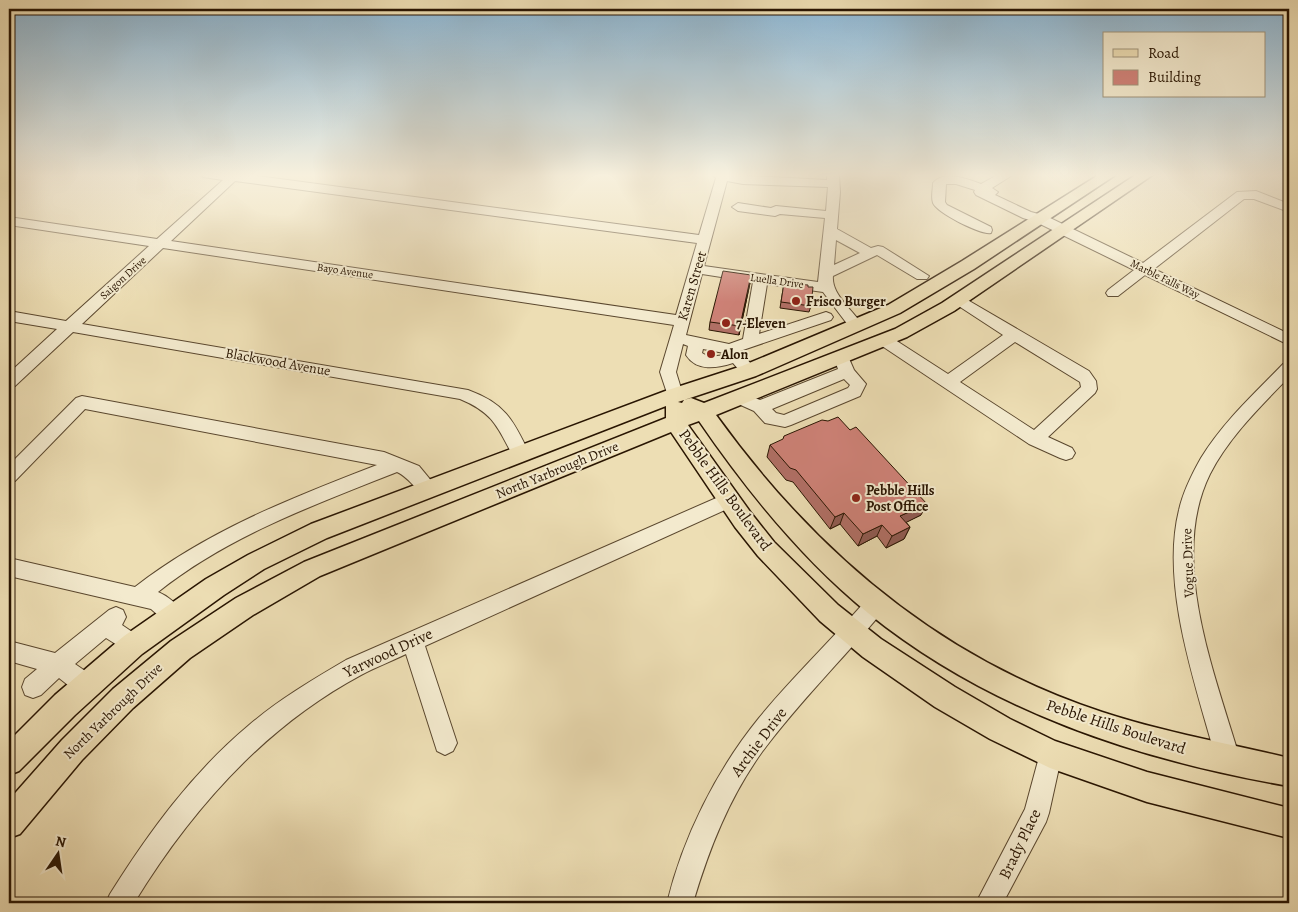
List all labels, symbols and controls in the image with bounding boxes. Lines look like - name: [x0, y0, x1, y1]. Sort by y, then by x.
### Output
- legend: [1103, 32, 1266, 98]
- text: Road: [1148, 43, 1180, 63]
- text: Building: [1148, 67, 1201, 87]
- street label: Karen Street: [673, 249, 711, 323]
- street label: Saigon Drive: [97, 253, 150, 303]
- street label: Marble Falls Way: [1128, 256, 1202, 302]
- street label: Bayo Avenue: [316, 260, 374, 282]
- street label: Luella Drive: [749, 270, 805, 292]
- place label: Frisco Burger: [806, 292, 886, 311]
- marker: Frisco Burger: [790, 295, 802, 307]
- place label: 7-Eleven: [736, 314, 786, 333]
- marker: 7-Eleven: [720, 317, 732, 329]
- street label: Blackwood Avenue: [224, 343, 332, 381]
- place label: Alon: [720, 345, 749, 364]
- marker: Alon: [705, 348, 717, 360]
- street label: Pebble Hills Boulevard: [673, 425, 777, 556]
- street label: North Yarbrough Drive: [493, 437, 621, 503]
- place label: Pebble Hills Post Office: [866, 481, 935, 516]
- marker: Pebble Hills Post Office: [850, 492, 862, 504]
- street label: Vogue Drive: [1177, 528, 1199, 599]
- street label: Yarwood Drive: [339, 623, 436, 684]
- street label: North Yarbrough Drive: [59, 659, 167, 763]
- street label: Pebble Hills Boulevard: [1043, 694, 1189, 760]
- street label: Archie Drive: [725, 703, 792, 782]
- street label: Brady Place: [994, 805, 1046, 883]
- north arrow: [32, 830, 82, 880]
- text: N: [54, 831, 68, 852]

